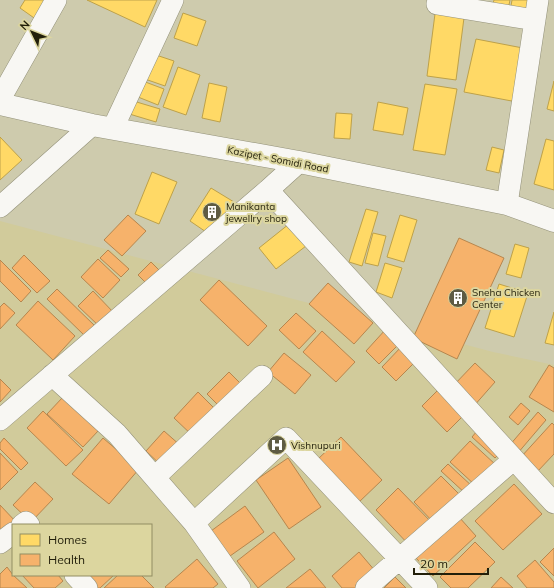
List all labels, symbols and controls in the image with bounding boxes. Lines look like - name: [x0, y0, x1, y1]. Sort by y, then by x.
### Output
- north arrow: [12, 12, 52, 52]
- text: N: [17, 17, 33, 33]
- street label: Kazipet - Somidi Road: [226, 143, 330, 176]
- place label: Manikanta jewellry shop: [225, 200, 287, 225]
- building icon: Manikanta jewellry shop: [201, 201, 223, 223]
- place label: Sneha Chicken Center: [472, 286, 540, 311]
- building icon: Sneha Chicken Center: [447, 287, 469, 309]
- hospital icon: Vishnupuri: [266, 434, 288, 456]
- place label: Vishnupuri: [291, 439, 341, 452]
- legend: [12, 524, 152, 576]
- text: Homes: [48, 532, 87, 547]
- scale bar: [414, 550, 488, 576]
- text: Health: [48, 552, 85, 567]
- text: 20 m: [420, 556, 448, 571]

